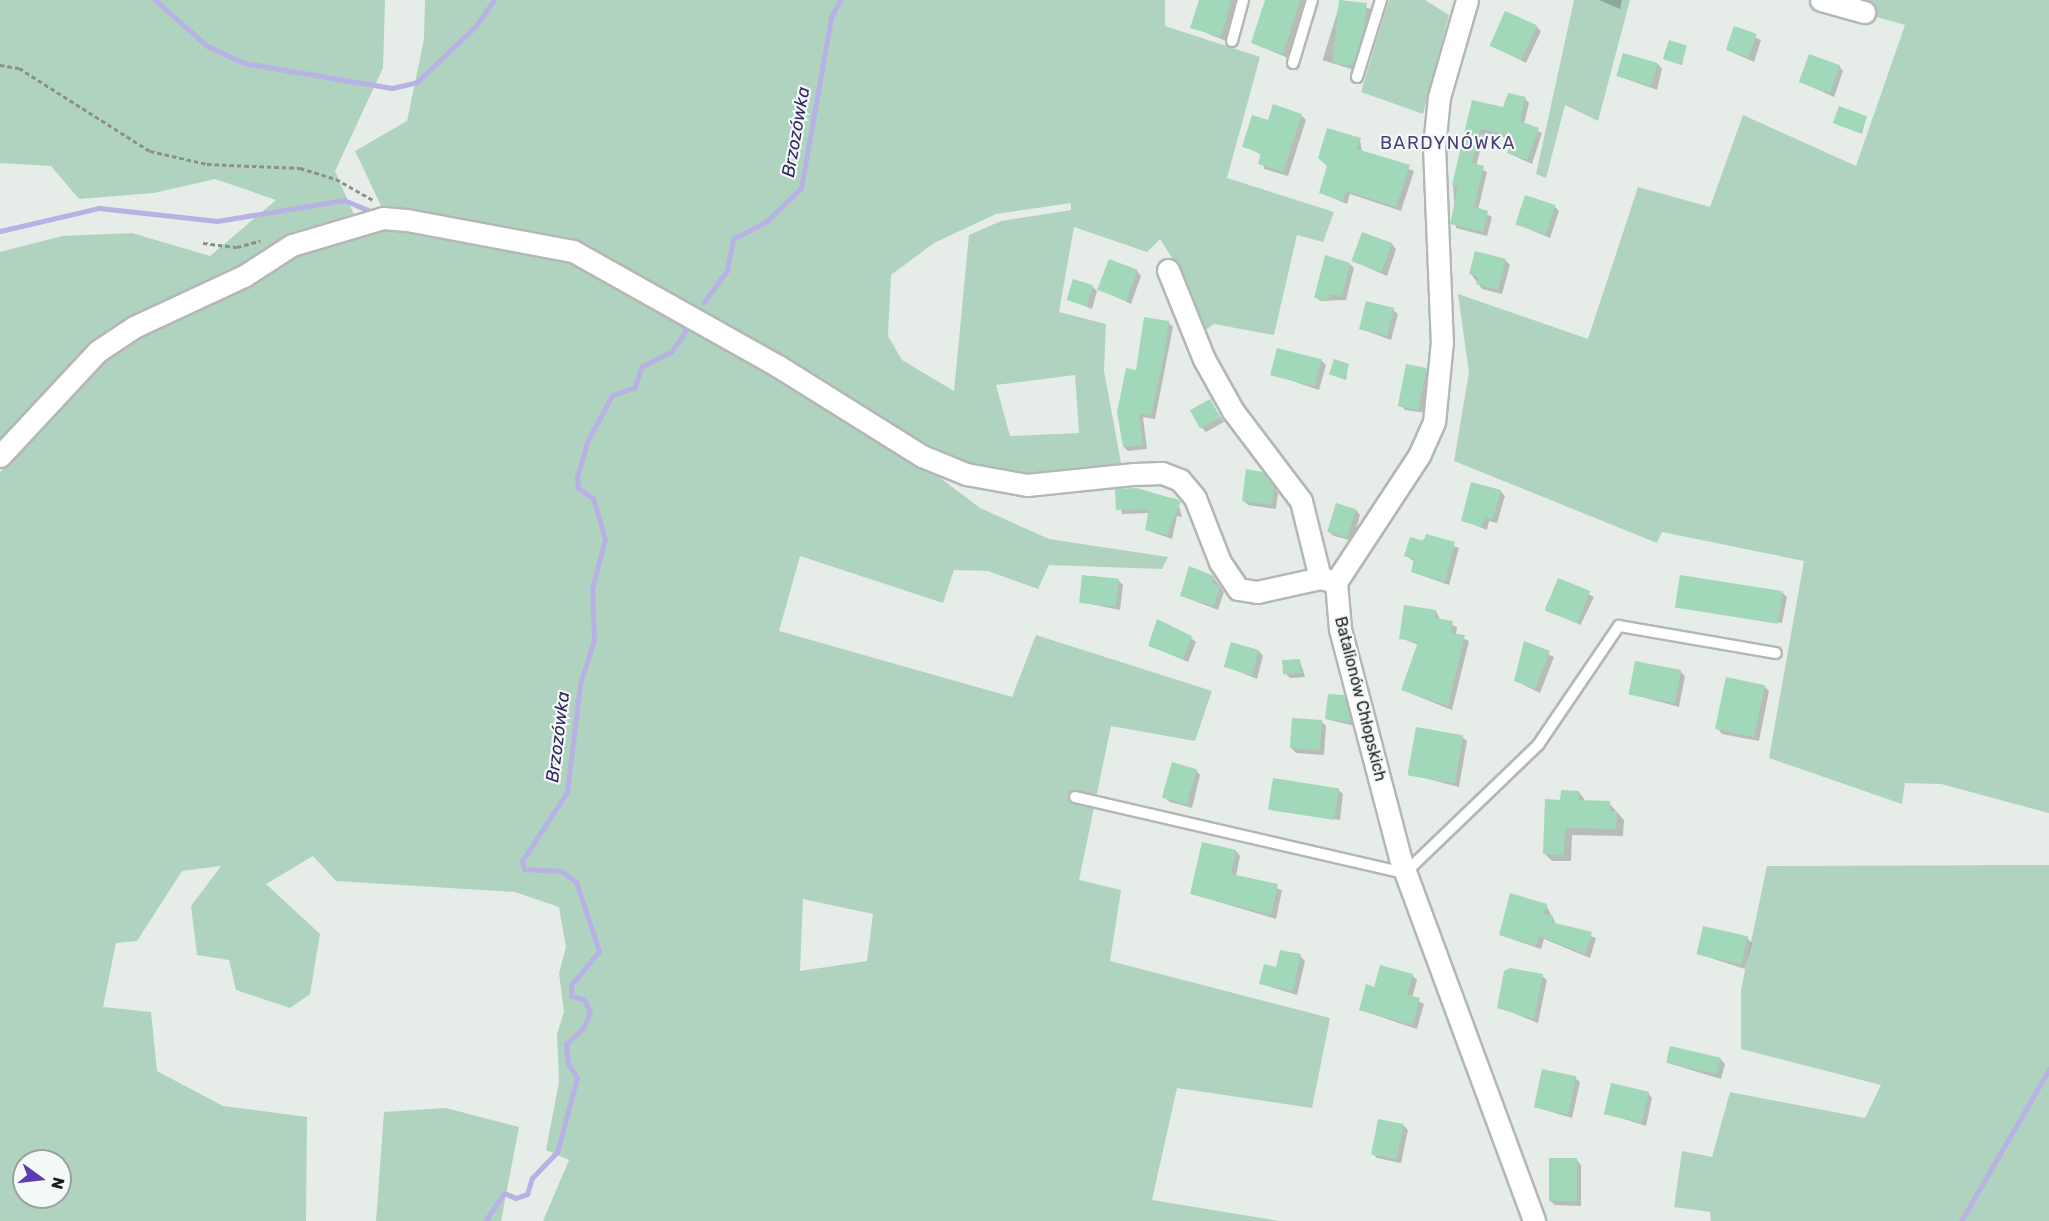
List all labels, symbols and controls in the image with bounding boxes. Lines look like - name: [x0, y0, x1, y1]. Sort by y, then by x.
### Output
- water label: Brzozówka: [777, 85, 815, 179]
- district label: BARDYNÓWKA: [1380, 132, 1516, 154]
- street label: Batalionów Chłopskich: [1330, 615, 1390, 783]
- water label: Brzozówka: [542, 690, 574, 784]
- north arrow: [12, 1149, 72, 1209]
- text: N: [47, 1175, 69, 1191]

